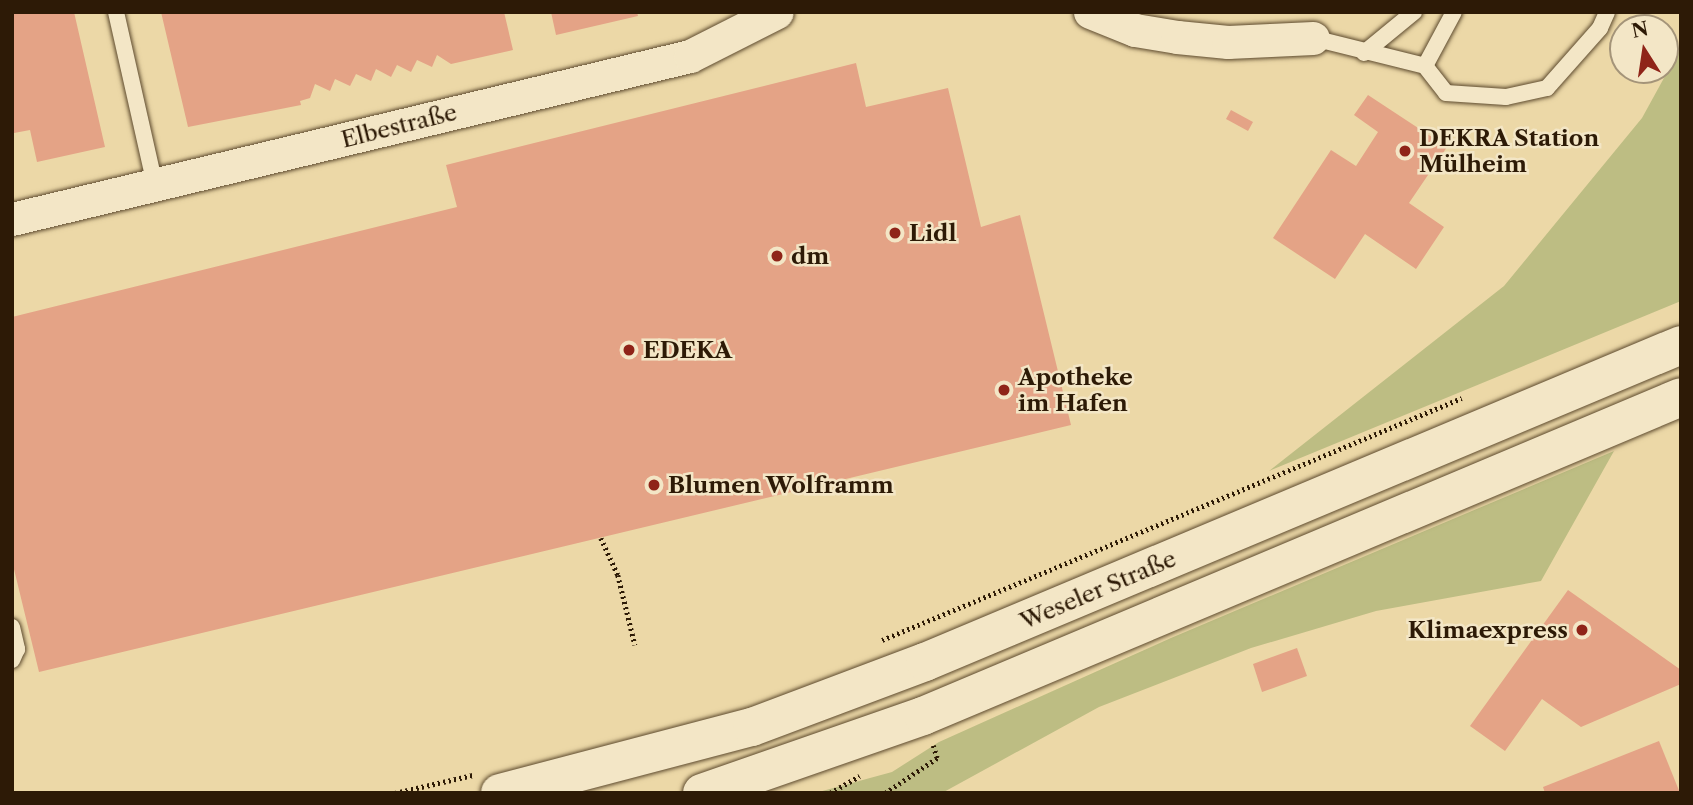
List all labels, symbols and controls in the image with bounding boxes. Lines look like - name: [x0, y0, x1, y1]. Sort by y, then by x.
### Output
- north arrow: [1609, 14, 1679, 84]
- text: N: [1629, 17, 1650, 43]
- street label: Elbestraße: [338, 98, 460, 154]
- place label: DEKRA Station Mülheim: [1419, 124, 1600, 178]
- marker: DEKRA Station Mülheim: [1397, 143, 1413, 159]
- place label: Lidl: [909, 219, 957, 247]
- marker: Lidl: [887, 225, 903, 241]
- place label: dm: [791, 242, 829, 270]
- marker: dm: [769, 248, 785, 264]
- place label: EDEKA: [643, 336, 732, 364]
- marker: EDEKA: [621, 342, 637, 358]
- place label: Apotheke im Hafen: [1018, 363, 1133, 417]
- marker: Apotheke im Hafen: [996, 382, 1012, 398]
- place label: Blumen Wolframm: [668, 471, 895, 499]
- marker: Blumen Wolframm: [646, 477, 662, 493]
- street label: Weseler Straße: [1016, 545, 1180, 635]
- place label: Klimaexpress: [1408, 616, 1568, 644]
- marker: Klimaexpress: [1574, 622, 1590, 638]

